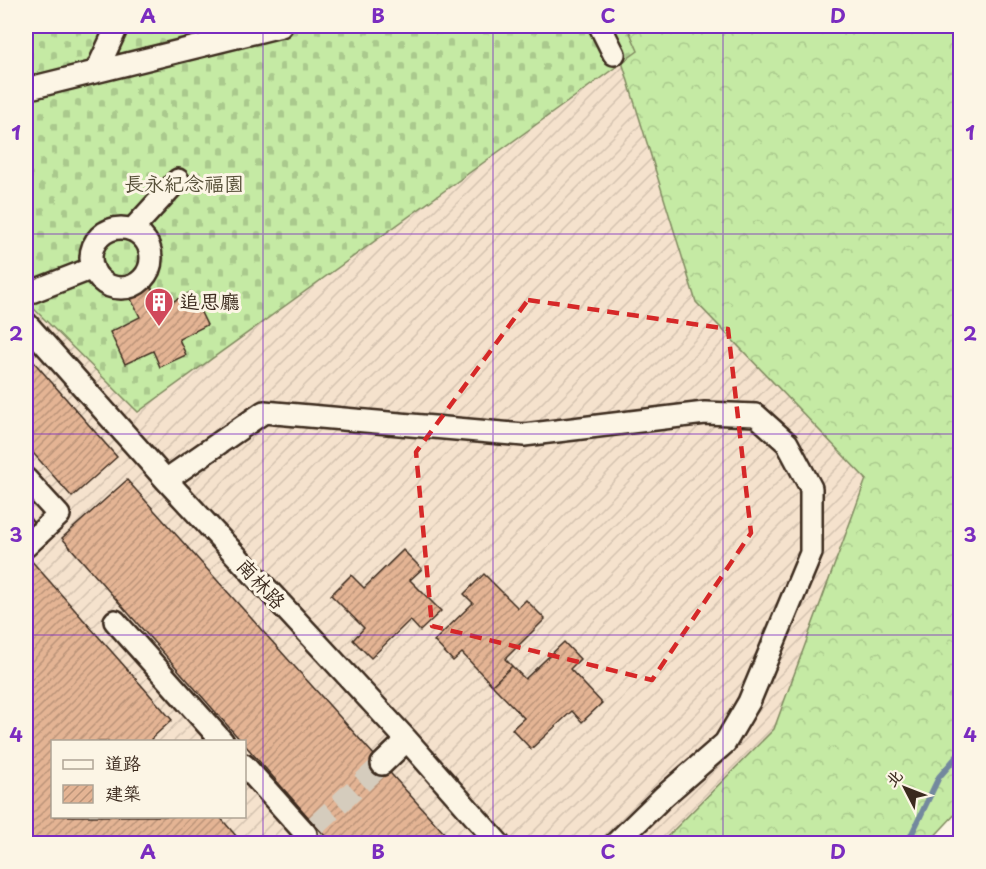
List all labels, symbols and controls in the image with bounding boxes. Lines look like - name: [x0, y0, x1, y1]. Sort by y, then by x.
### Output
- text: A: [140, 0, 156, 30]
- text: B: [371, 0, 385, 30]
- text: C: [600, 0, 616, 30]
- text: D: [830, 0, 846, 30]
- text: 1: [11, 117, 21, 147]
- text: 1: [965, 117, 975, 147]
- park label: 長永紀念福園: [124, 168, 244, 198]
- building icon: 追思廳: [143, 286, 175, 328]
- place label: 追思廳: [180, 286, 240, 316]
- text: 2: [9, 318, 23, 348]
- text: 2: [963, 318, 977, 348]
- text: 3: [9, 519, 23, 549]
- text: 3: [963, 519, 977, 549]
- street label: 南林路: [230, 551, 294, 616]
- text: 4: [9, 719, 23, 749]
- text: 4: [963, 719, 977, 749]
- legend: [51, 740, 246, 818]
- text: 道路: [105, 749, 141, 776]
- north arrow: [875, 758, 935, 818]
- text: 北: [879, 763, 907, 791]
- text: 建築: [105, 779, 141, 806]
- text: A: [140, 836, 156, 866]
- text: B: [371, 836, 385, 866]
- text: C: [600, 836, 616, 866]
- text: D: [830, 836, 846, 866]

